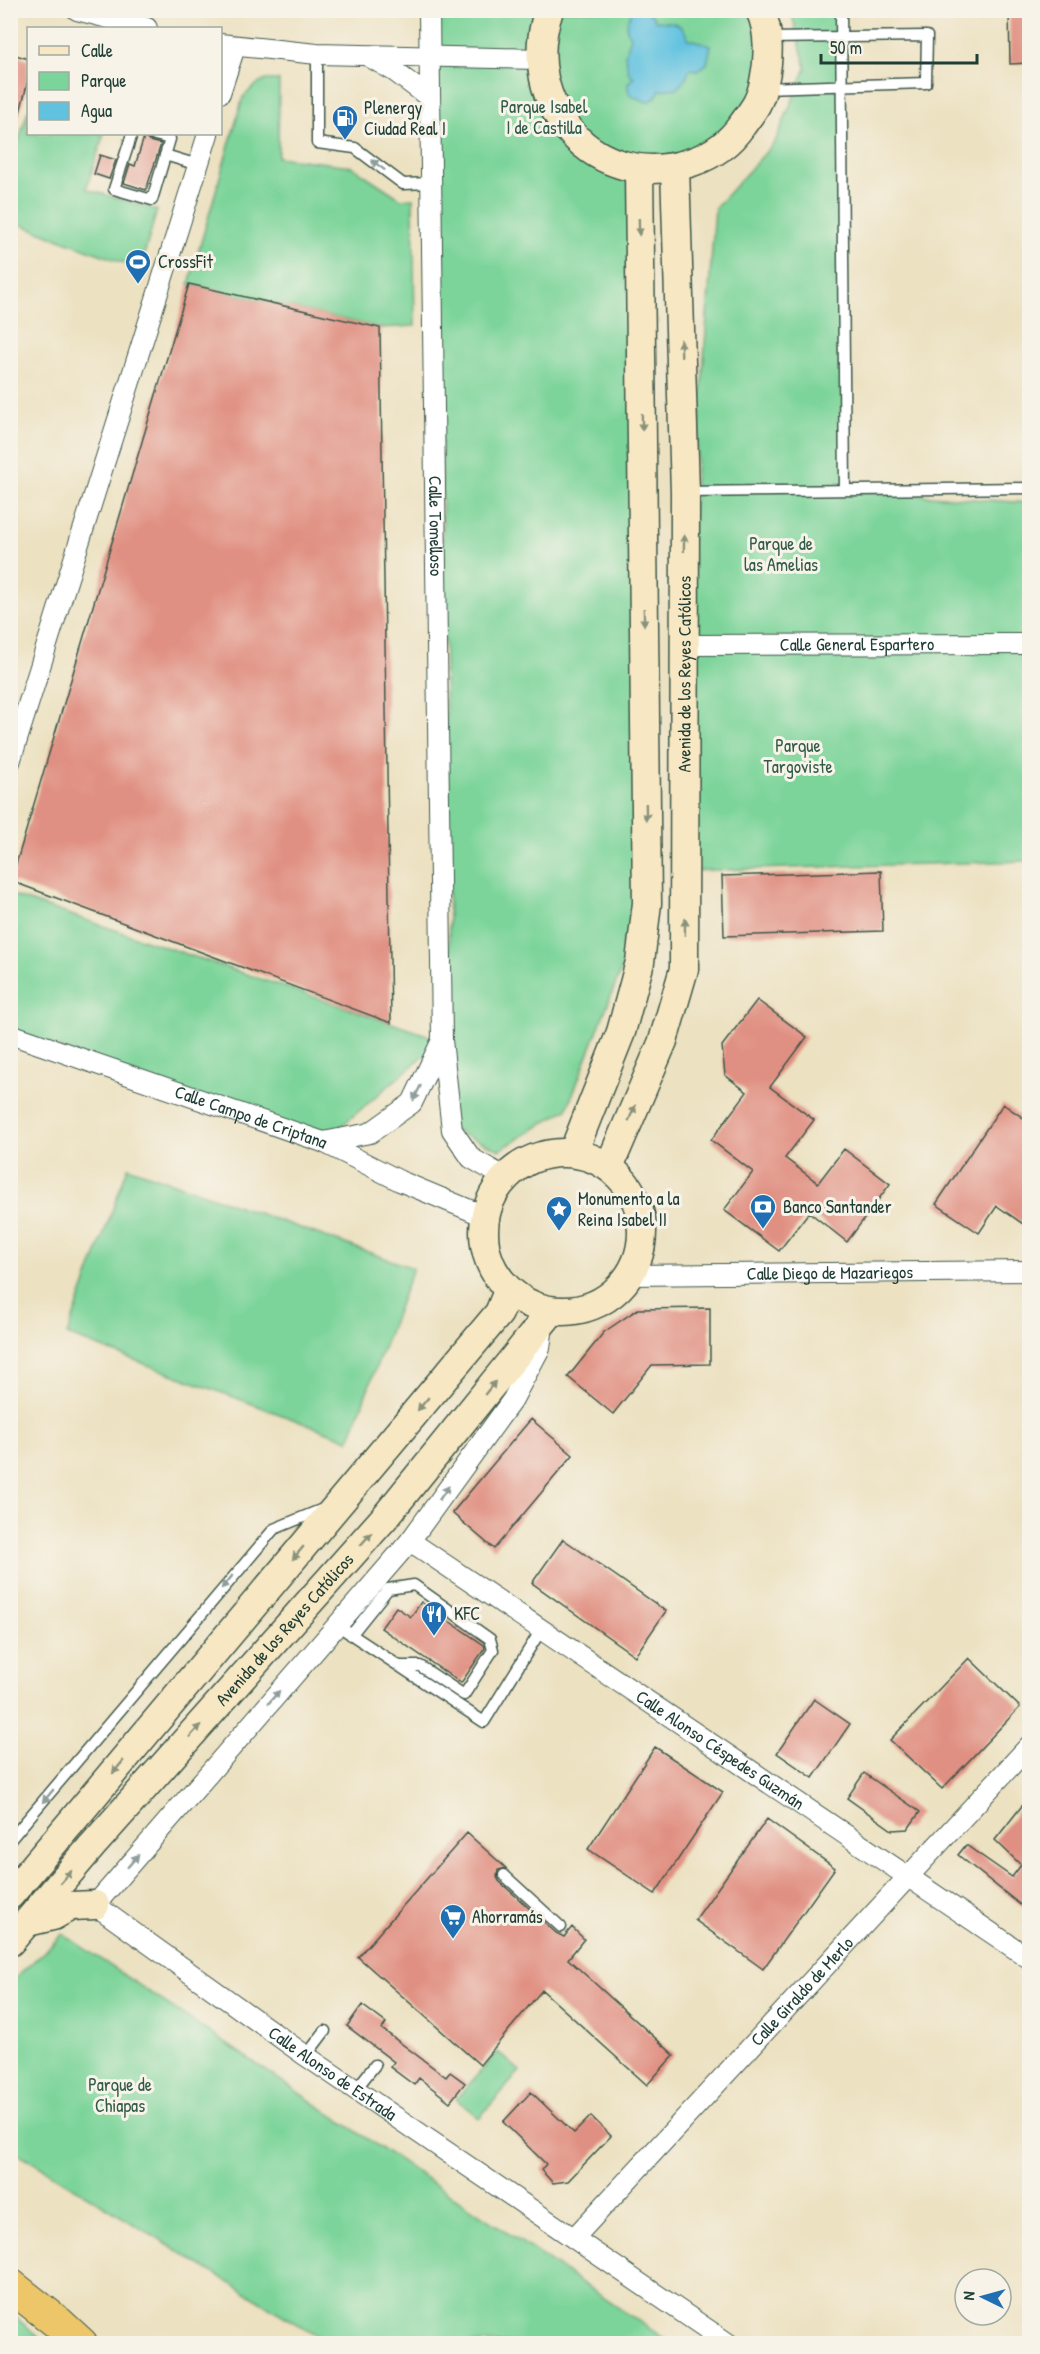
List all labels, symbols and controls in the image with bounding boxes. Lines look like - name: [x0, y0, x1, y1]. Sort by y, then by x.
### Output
- legend: [27, 27, 222, 135]
- scale bar: [821, 27, 977, 65]
- text: 50 m: [830, 35, 862, 60]
- text: Calle: [81, 38, 113, 63]
- text: Parque: [81, 68, 126, 93]
- park label: Parque Isabel I de Castilla: [500, 94, 588, 140]
- place label: Plenergy Ciudad Real I: [364, 95, 446, 141]
- text: Agua: [81, 98, 112, 123]
- fuel station icon: Plenergy Ciudad Real I: [330, 103, 360, 141]
- one-way arrow: [371, 160, 386, 172]
- one-way arrow: [635, 218, 644, 237]
- sports icon: CrossFit: [123, 247, 153, 285]
- place label: CrossFit: [158, 249, 214, 274]
- one-way arrow: [676, 339, 686, 358]
- one-way arrow: [637, 413, 647, 432]
- street label: Calle Tomelloso: [423, 476, 449, 576]
- park label: Parque de las Amelias: [744, 531, 818, 577]
- one-way arrow: [679, 534, 689, 553]
- street label: Avenida de los Reyes Católicos: [671, 576, 697, 772]
- one-way arrow: [639, 608, 649, 627]
- street label: Calle General Espartero: [780, 631, 934, 657]
- park label: Parque Targoviste: [763, 733, 833, 779]
- one-way arrow: [641, 803, 651, 822]
- one-way arrow: [680, 918, 690, 937]
- street label: Calle Campo de Criptana: [172, 1079, 332, 1154]
- one-way arrow: [412, 1085, 421, 1102]
- one-way arrow: [628, 1104, 637, 1122]
- place label: Monumento a la Reina Isabel II: [578, 1186, 679, 1232]
- bank icon: Banco Santander: [748, 1192, 778, 1230]
- place icon: Monumento a la Reina Isabel II: [544, 1194, 574, 1232]
- place label: Banco Santander: [783, 1194, 892, 1219]
- street label: Calle Diego de Mazariegos: [747, 1259, 913, 1286]
- one-way arrow: [483, 1380, 495, 1395]
- one-way arrow: [417, 1396, 430, 1412]
- one-way arrow: [438, 1486, 450, 1502]
- one-way arrow: [359, 1531, 373, 1546]
- one-way arrow: [292, 1545, 305, 1560]
- street label: Avenida de los Reyes Católicos: [210, 1548, 359, 1711]
- one-way arrow: [221, 1574, 234, 1590]
- restaurant icon: KFC: [419, 1599, 449, 1637]
- place label: KFC: [454, 1601, 480, 1626]
- street label: Calle Alonso Céspedes Guzmán: [631, 1684, 810, 1816]
- one-way arrow: [267, 1689, 280, 1705]
- one-way arrow: [188, 1724, 201, 1739]
- one-way arrow: [112, 1759, 125, 1775]
- one-way arrow: [42, 1788, 55, 1803]
- one-way arrow: [126, 1854, 139, 1869]
- one-way arrow: [59, 1870, 72, 1885]
- supermarket icon: Ahorramás: [438, 1902, 468, 1940]
- place label: Ahorramás: [472, 1904, 543, 1929]
- street label: Calle Giraldo de Merlo: [745, 1931, 859, 2051]
- street label: Calle Alonso de Estrada: [264, 2020, 402, 2126]
- park label: Parque de Chiapas: [88, 2072, 152, 2118]
- north arrow: [953, 2267, 1013, 2327]
- text: N: [957, 2290, 979, 2301]

